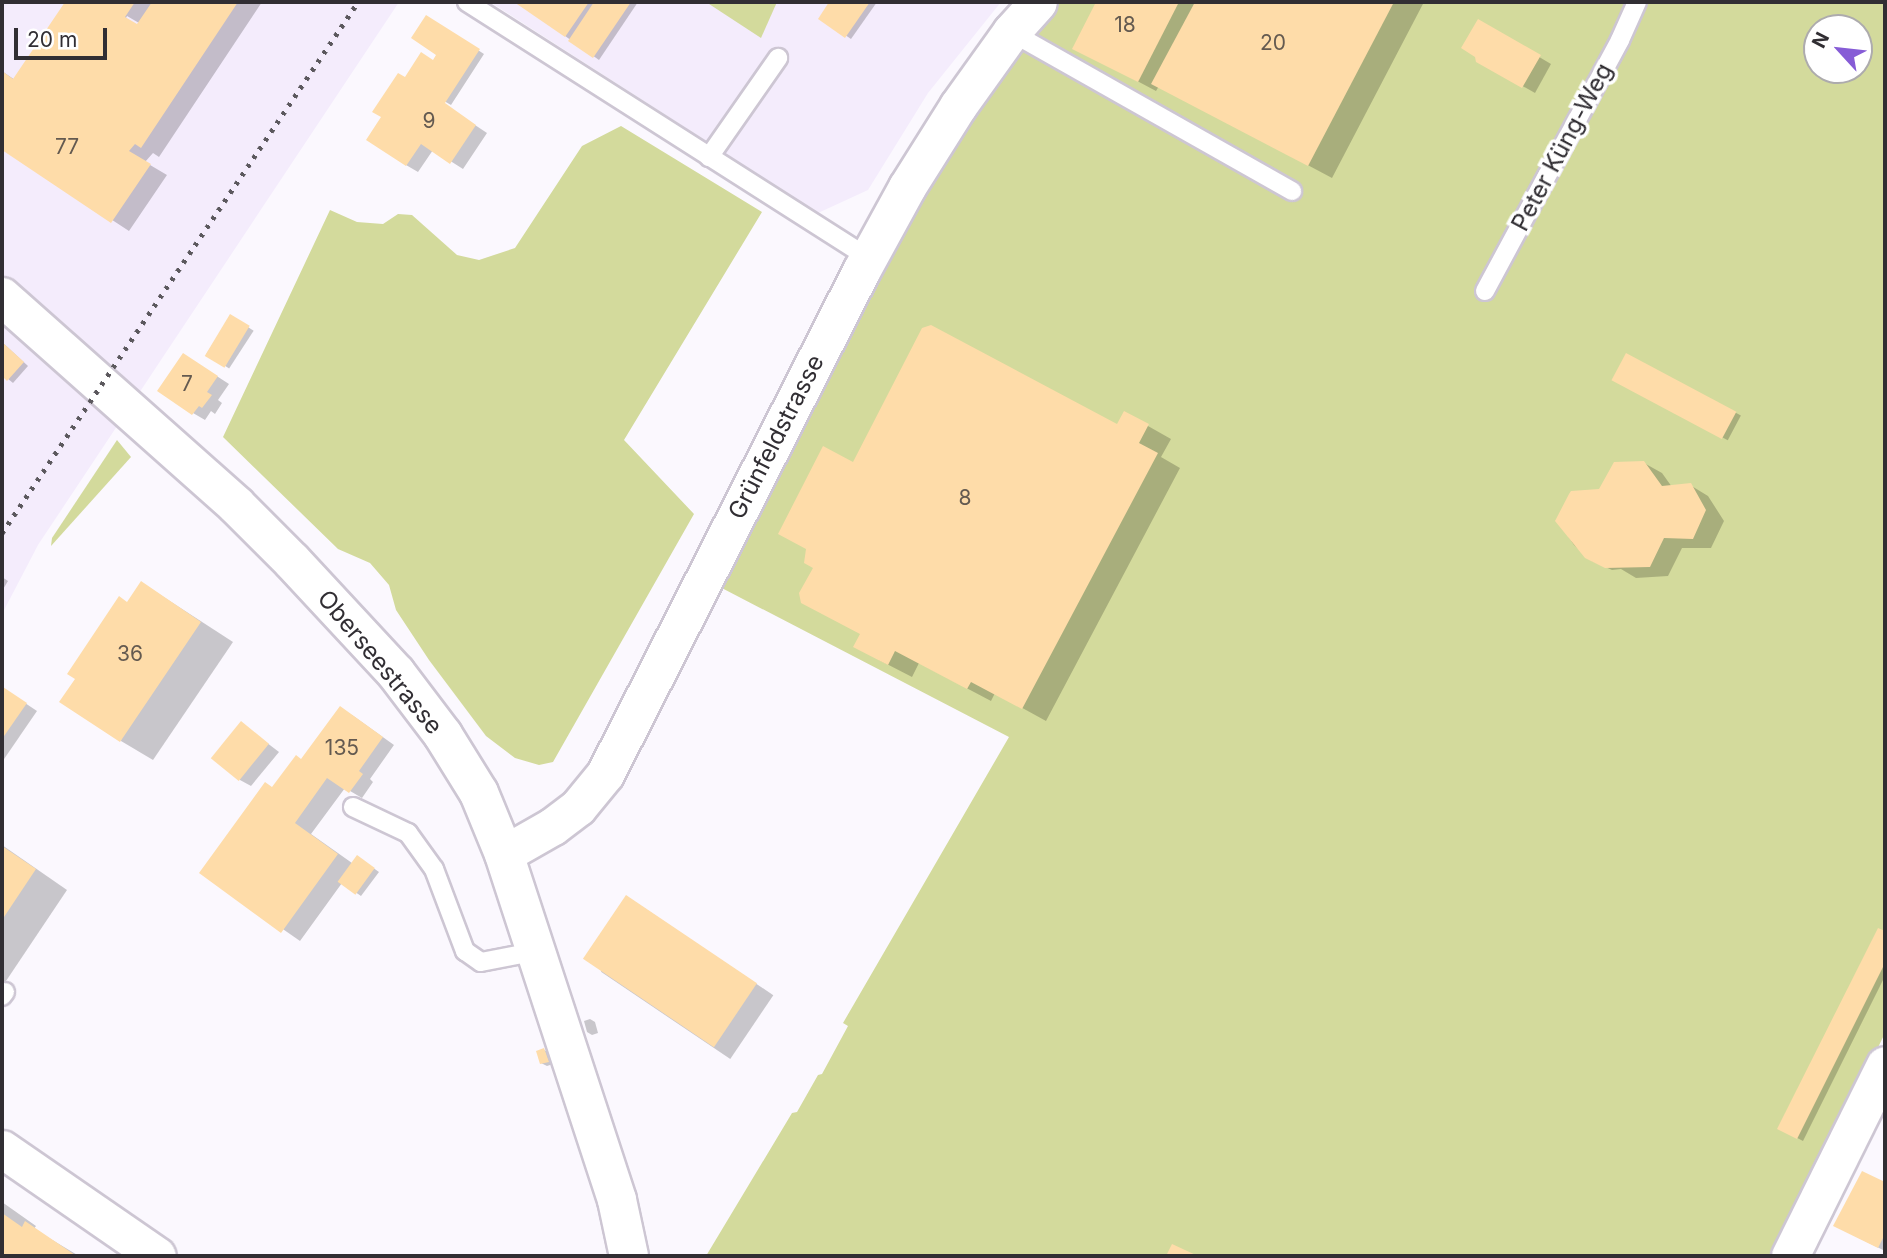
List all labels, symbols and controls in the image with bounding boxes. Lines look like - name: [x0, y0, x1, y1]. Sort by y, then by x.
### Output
- house number: 18: [1114, 12, 1136, 38]
- scale bar: [18, 14, 110, 58]
- north arrow: [1803, 14, 1873, 84]
- text: 20 m: [27, 27, 77, 52]
- text: N: [1807, 28, 1834, 52]
- house number: 20: [1260, 30, 1286, 56]
- street label: Peter Küng-Weg: [1506, 58, 1618, 236]
- house number: 9: [422, 108, 436, 134]
- house number: 77: [55, 134, 79, 160]
- street label: Grünfeldstrasse: [722, 350, 830, 524]
- house number: 7: [181, 371, 193, 397]
- house number: 8: [959, 485, 971, 511]
- street label: Oberseestrasse: [311, 584, 449, 740]
- house number: 36: [117, 641, 143, 667]
- house number: 135: [325, 735, 359, 761]

